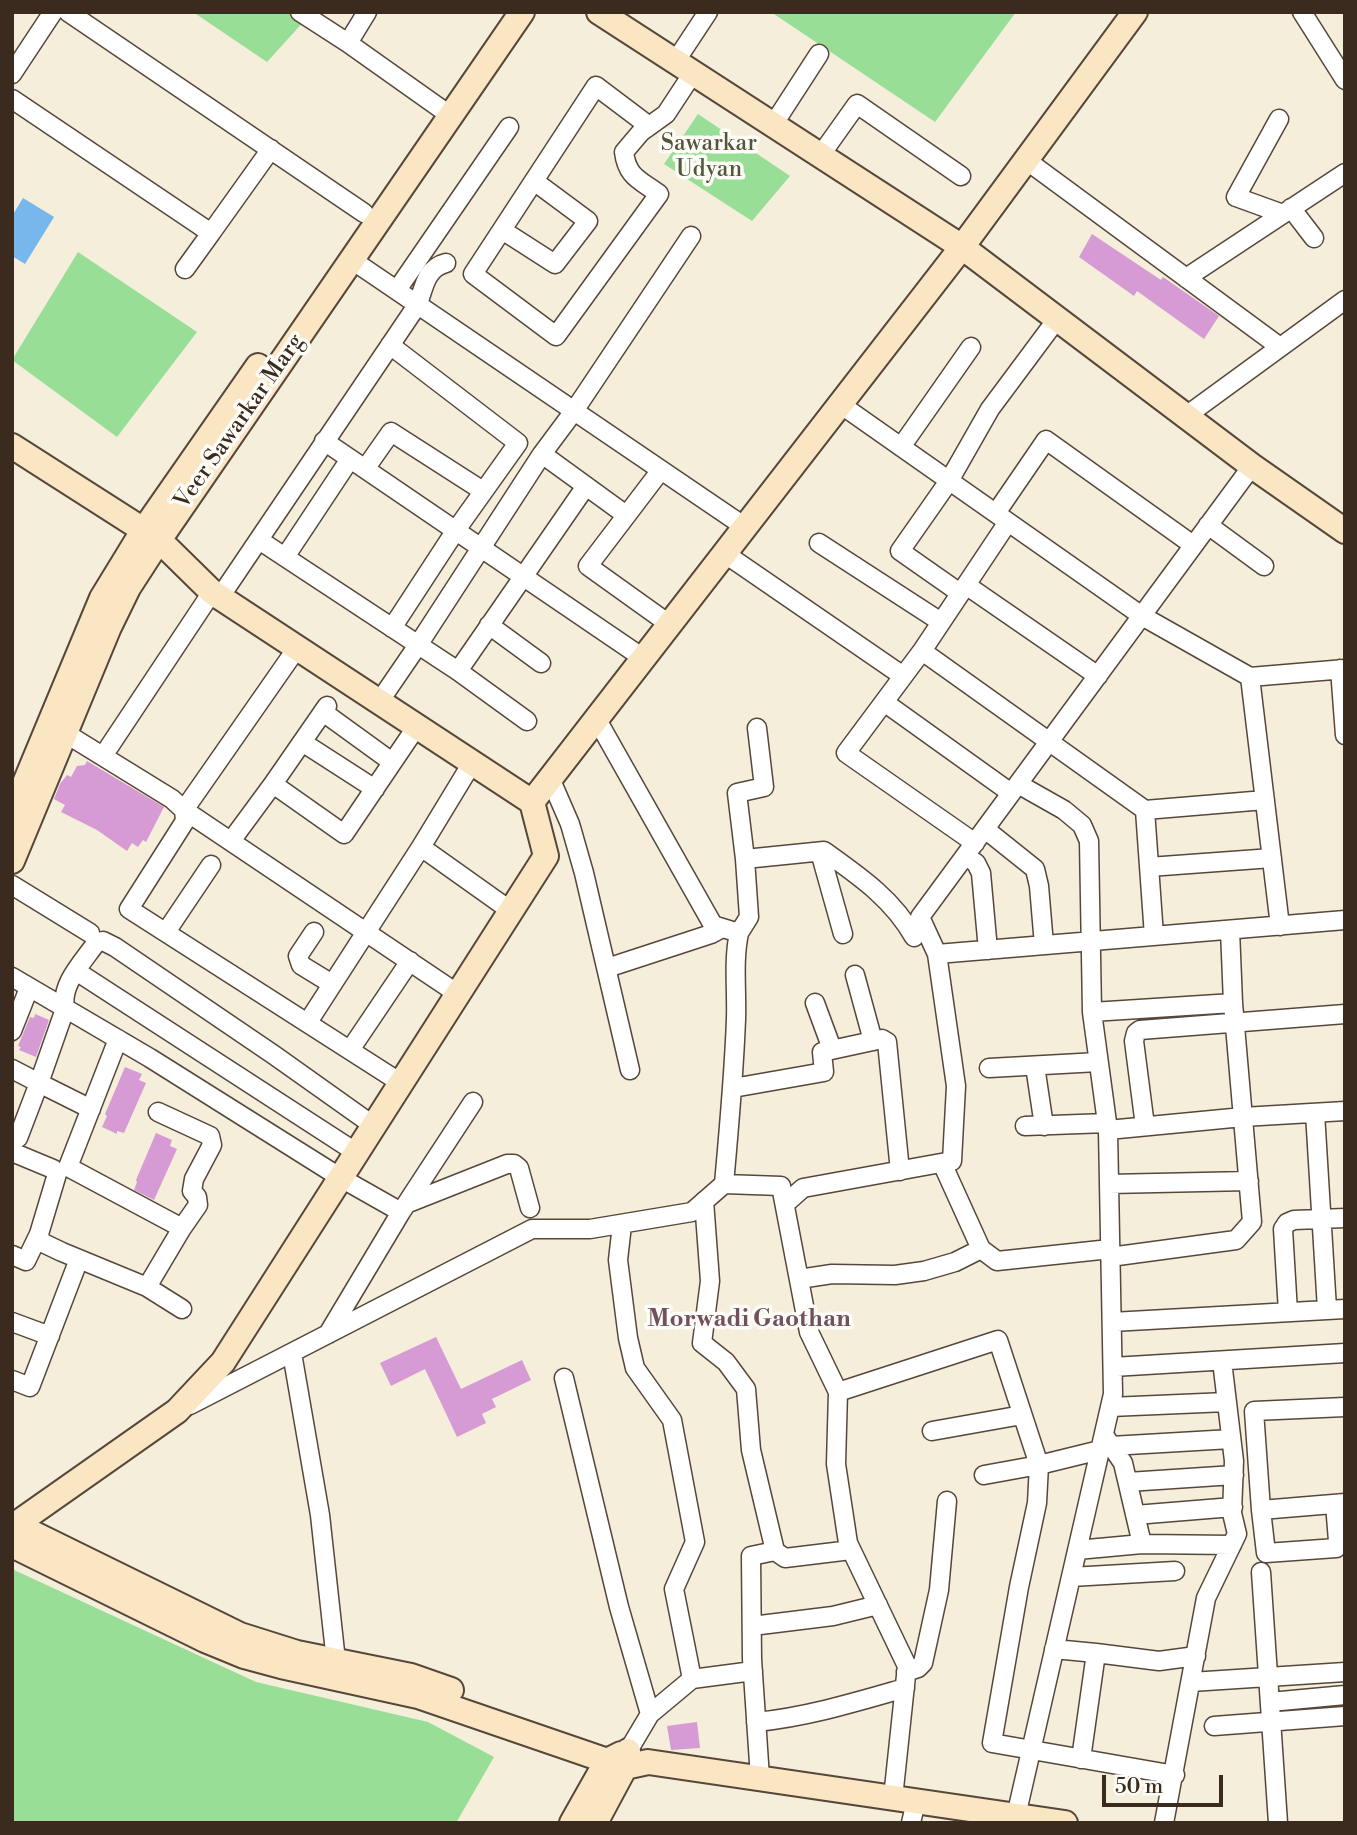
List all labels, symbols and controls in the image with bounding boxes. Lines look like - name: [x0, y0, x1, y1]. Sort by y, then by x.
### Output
- park label: Sawarkar Udyan: [661, 130, 757, 184]
- street label: Veer Sawarkar Marg: [169, 329, 311, 515]
- district label: Morwadi Gaothan: [647, 1306, 851, 1334]
- scale bar: [1105, 1762, 1226, 1806]
- text: 50 m: [1115, 1774, 1163, 1800]

